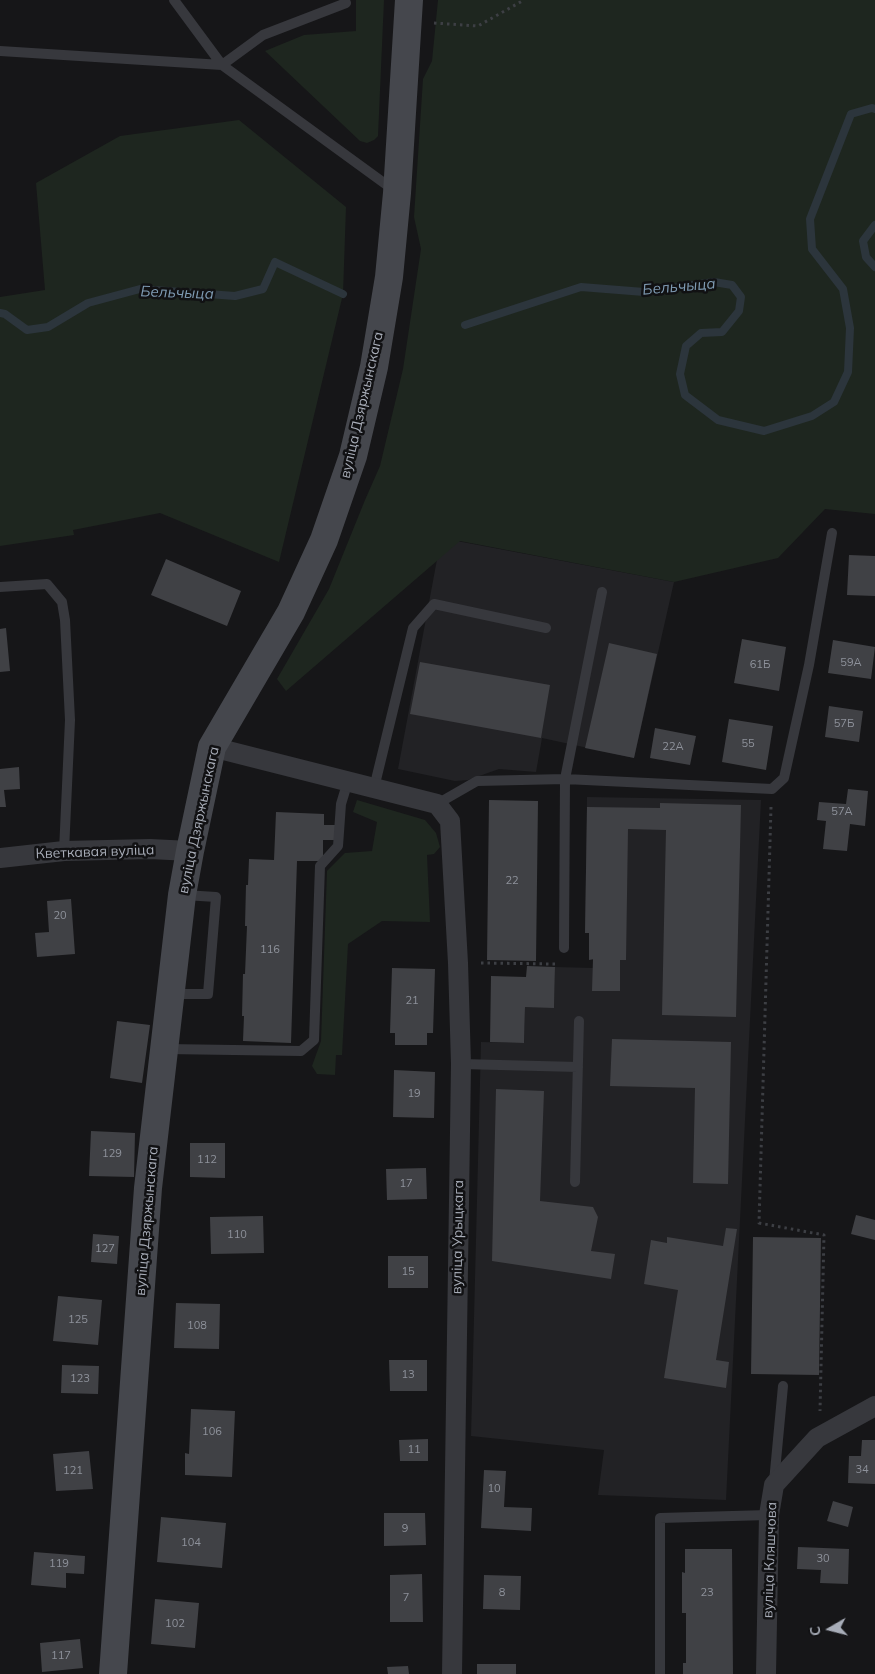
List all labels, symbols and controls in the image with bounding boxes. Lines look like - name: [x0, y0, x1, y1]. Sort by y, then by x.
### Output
- water label: Бельчыца: [642, 275, 716, 299]
- water label: Бельчыца: [140, 283, 214, 303]
- street label: вуліца Дзяржынскага: [337, 330, 387, 480]
- house number: 59А: [840, 656, 862, 670]
- house number: 61Б: [750, 658, 770, 672]
- house number: 57Б: [834, 717, 854, 731]
- house number: 55: [741, 737, 755, 751]
- house number: 22А: [662, 740, 684, 754]
- street label: вуліца Дзяржынскага: [175, 745, 223, 895]
- house number: 57А: [831, 805, 853, 819]
- street label: Кветкавая вуліца: [35, 842, 155, 862]
- house number: 22: [505, 874, 519, 888]
- house number: 20: [53, 909, 67, 923]
- house number: 116: [260, 943, 280, 957]
- house number: 21: [405, 994, 419, 1008]
- house number: 19: [407, 1087, 421, 1101]
- street label: вуліца Дзяржынскага: [132, 1146, 162, 1296]
- house number: 129: [102, 1147, 122, 1161]
- house number: 112: [197, 1153, 217, 1167]
- house number: 17: [399, 1177, 413, 1191]
- street label: вуліца Урыцкага: [449, 1180, 467, 1294]
- house number: 110: [227, 1228, 247, 1242]
- house number: 127: [95, 1242, 115, 1256]
- house number: 15: [401, 1265, 415, 1279]
- house number: 125: [68, 1313, 88, 1327]
- house number: 108: [187, 1319, 207, 1333]
- house number: 13: [401, 1368, 415, 1382]
- house number: 123: [70, 1372, 90, 1386]
- house number: 106: [202, 1425, 222, 1439]
- house number: 11: [407, 1443, 421, 1457]
- house number: 34: [855, 1463, 869, 1477]
- house number: 121: [63, 1464, 83, 1478]
- house number: 10: [487, 1482, 501, 1496]
- street label: вуліца Кляшчова: [760, 1502, 780, 1618]
- house number: 9: [402, 1522, 408, 1536]
- house number: 104: [181, 1536, 201, 1550]
- house number: 30: [816, 1552, 830, 1566]
- house number: 119: [49, 1557, 69, 1571]
- house number: 8: [499, 1586, 505, 1600]
- house number: 23: [700, 1586, 714, 1600]
- house number: 7: [403, 1591, 409, 1605]
- north arrow: [805, 1604, 855, 1654]
- house number: 102: [165, 1617, 185, 1631]
- text: С: [806, 1625, 825, 1637]
- house number: 117: [51, 1649, 71, 1663]

